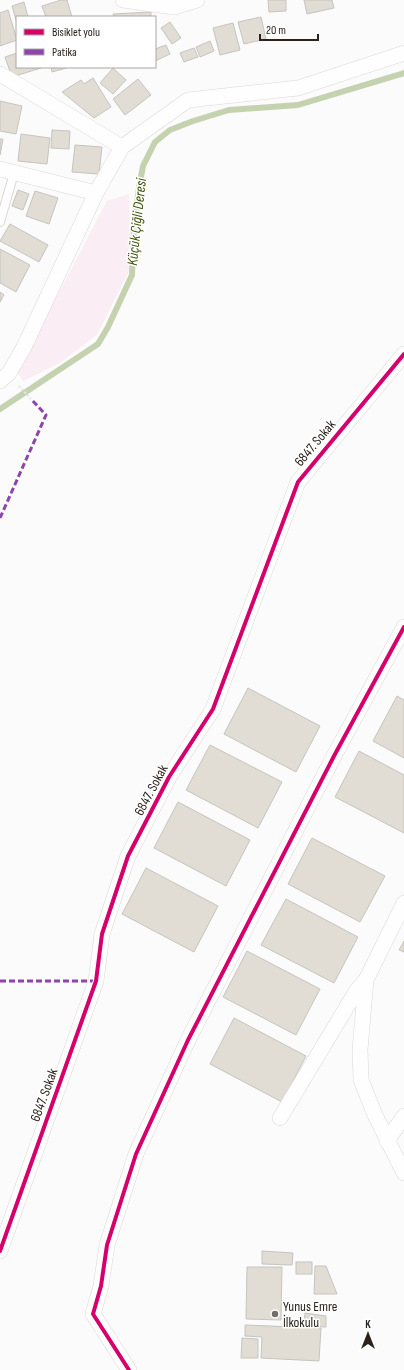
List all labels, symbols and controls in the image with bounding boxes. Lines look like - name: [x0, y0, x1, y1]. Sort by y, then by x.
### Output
- legend: [16, 16, 156, 68]
- scale bar: [260, 16, 318, 42]
- text: 20 m: [266, 23, 286, 38]
- text: Bisiklet yolu: [52, 25, 100, 40]
- text: Patika: [52, 45, 77, 60]
- water label: Küçük Çiğli Deresi: [123, 176, 151, 267]
- street label: 6847. Sokak: [291, 416, 340, 470]
- street label: 6847. Sokak: [130, 761, 172, 818]
- street label: 6847. Sokak: [27, 1065, 62, 1124]
- place label: Yunus Emre İlkokulu: [283, 1298, 337, 1331]
- marker: Yunus Emre İlkokulu: [270, 1309, 280, 1319]
- north arrow: [348, 1314, 388, 1354]
- text: K: [365, 1318, 371, 1331]

